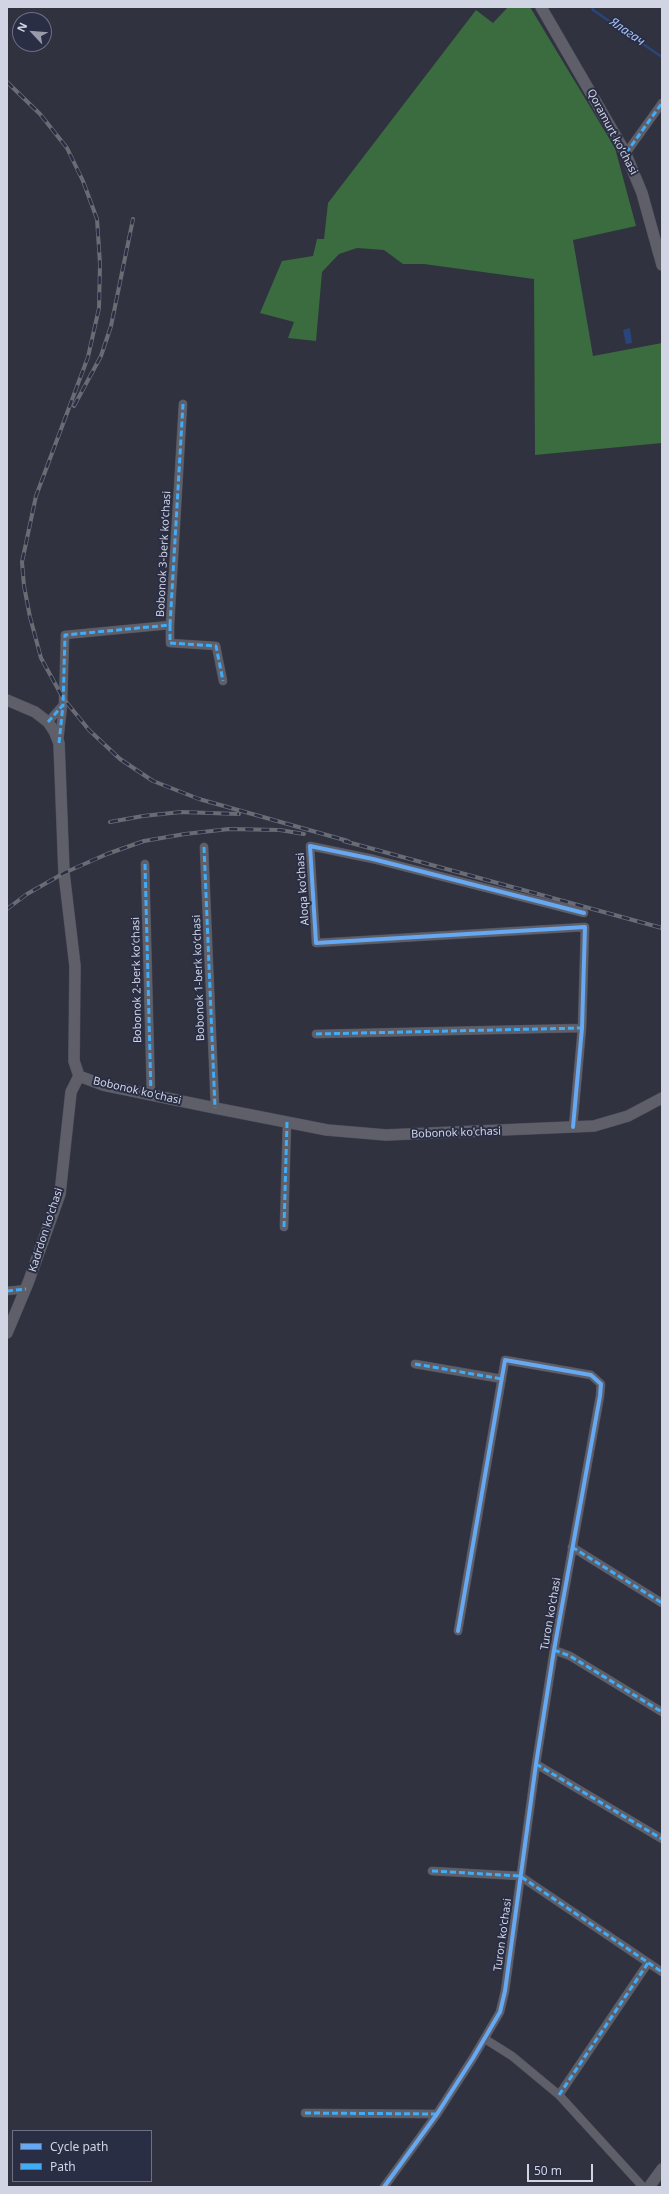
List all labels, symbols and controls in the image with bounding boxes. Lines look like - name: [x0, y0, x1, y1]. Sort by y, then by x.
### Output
- north arrow: [12, 12, 52, 52]
- water label: Ялагач: [607, 15, 647, 49]
- text: N: [13, 20, 30, 34]
- street label: Qoramurt koʻchasi: [584, 87, 640, 177]
- street label: Bobonok 3-berk koʻchasi: [154, 491, 174, 617]
- street label: Aloqa ko'chasi: [294, 852, 312, 926]
- street label: Bobonok 1-berk koʻchasi: [190, 915, 208, 1041]
- street label: Bobonok 2-berk koʻchasi: [129, 917, 145, 1043]
- street label: Bobonok ko'chasi: [92, 1074, 182, 1108]
- street label: Bobonok ko'chasi: [411, 1125, 501, 1141]
- street label: Kadrdon ko'chasi: [26, 1186, 66, 1274]
- street label: Turon ko'chasi: [538, 1577, 564, 1651]
- street label: Turon ko'chasi: [491, 1898, 515, 1972]
- legend: [12, 2130, 152, 2182]
- text: Cycle path: [50, 2138, 108, 2155]
- scale bar: [529, 2156, 595, 2182]
- text: Path: [50, 2158, 76, 2175]
- text: 50 m: [534, 2162, 562, 2179]

